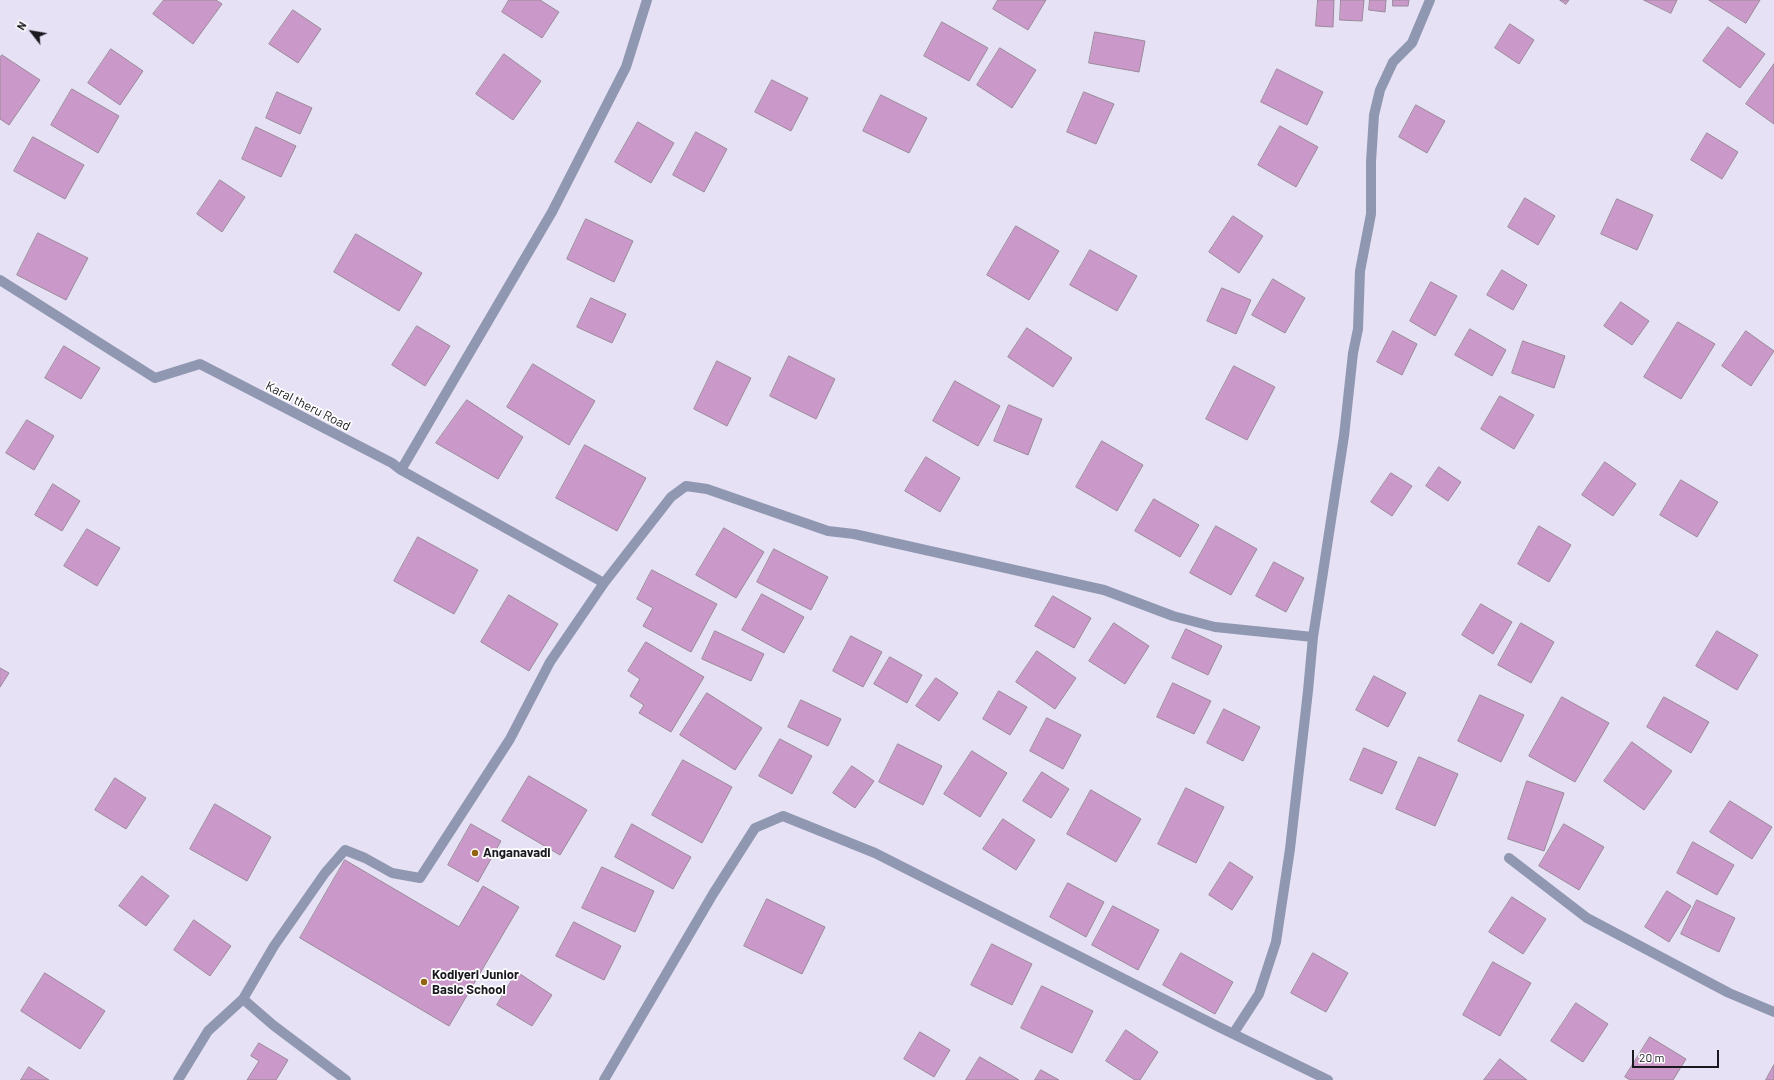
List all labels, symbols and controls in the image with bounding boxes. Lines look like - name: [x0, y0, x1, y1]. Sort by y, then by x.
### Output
- north arrow: [12, 12, 52, 52]
- text: N: [14, 19, 29, 32]
- street label: Karal theru Road: [263, 378, 353, 434]
- place label: Anganavadi: [483, 845, 551, 861]
- marker: Anganavadi: [470, 848, 480, 858]
- place label: Kodiyeri Junior Basic School: [432, 967, 519, 998]
- marker: Kodiyeri Junior Basic School: [419, 977, 429, 987]
- scale bar: [1634, 1042, 1721, 1068]
- text: 20 m: [1639, 1050, 1665, 1064]

